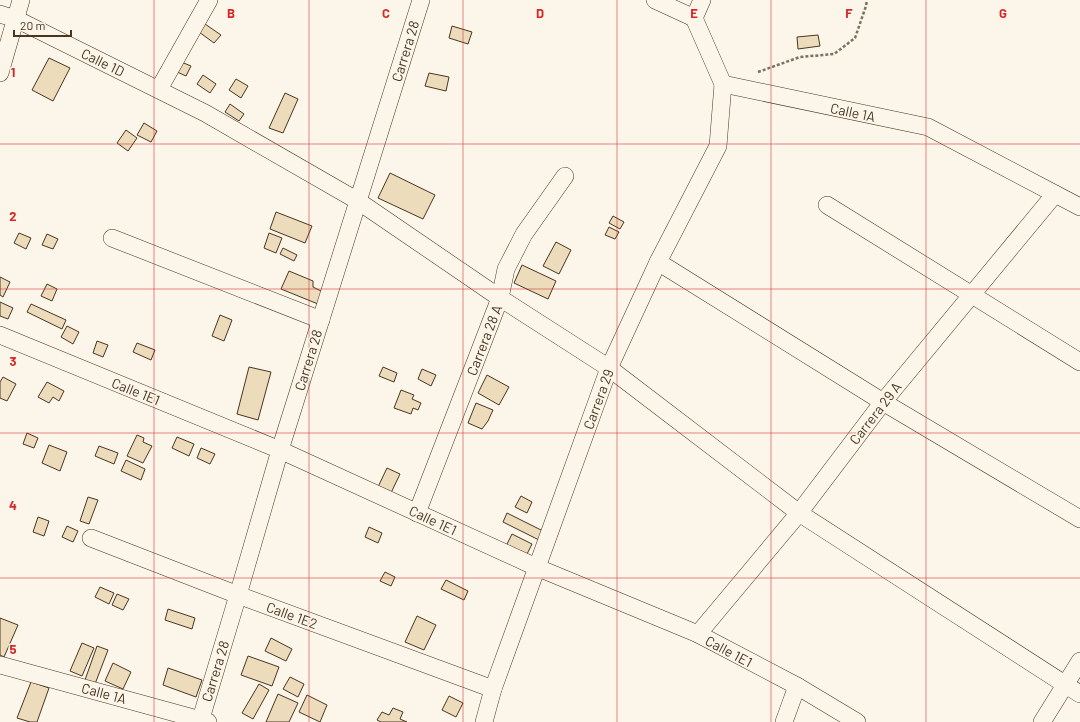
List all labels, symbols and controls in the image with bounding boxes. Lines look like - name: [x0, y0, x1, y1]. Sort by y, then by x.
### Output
- text: B: [227, 5, 235, 21]
- text: C: [382, 5, 390, 21]
- text: D: [536, 5, 544, 21]
- text: E: [690, 5, 698, 21]
- text: F: [845, 5, 853, 21]
- text: G: [999, 5, 1007, 21]
- scale bar: [14, 12, 71, 38]
- text: 20 m: [20, 18, 46, 32]
- street label: Carrera 28: [388, 18, 422, 84]
- street label: Calle 1D: [79, 44, 127, 80]
- text: 1: [11, 64, 15, 80]
- street label: Calle 1A: [829, 99, 878, 125]
- text: 2: [9, 208, 17, 224]
- street label: Carrera 28 A: [463, 302, 505, 378]
- street label: Carrera 28: [291, 327, 325, 393]
- text: 3: [9, 353, 17, 369]
- street label: Carrera 29: [579, 367, 617, 431]
- street label: Calle 1E1: [109, 374, 163, 408]
- street label: Carrera 29 A: [845, 378, 905, 447]
- text: 4: [9, 497, 17, 513]
- street label: Calle 1E1: [407, 502, 459, 538]
- street label: Calle 1E2: [264, 598, 320, 632]
- street label: Calle 1E1: [703, 632, 755, 670]
- street label: Carrera 28: [198, 638, 232, 704]
- text: 5: [9, 641, 17, 657]
- street label: Calle 1A: [80, 679, 129, 707]

